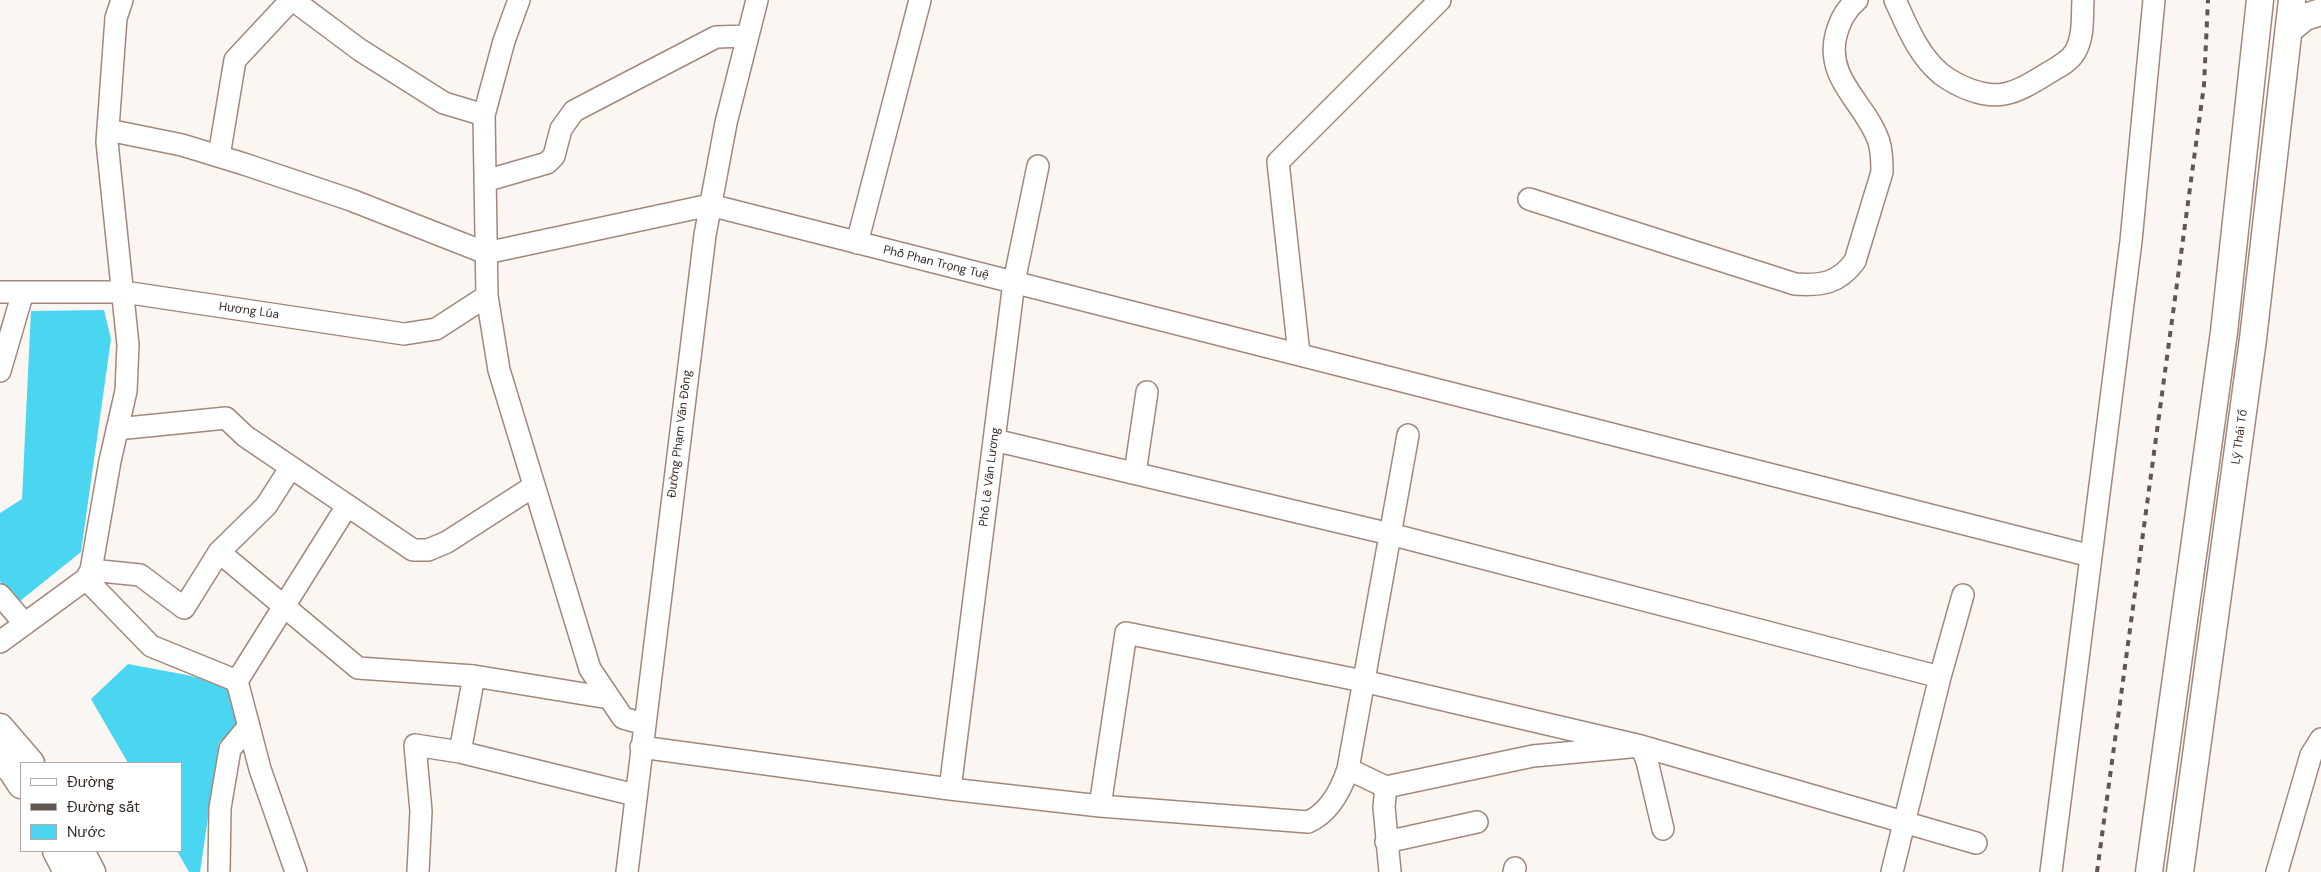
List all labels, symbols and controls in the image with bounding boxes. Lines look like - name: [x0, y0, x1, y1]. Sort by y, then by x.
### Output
- street label: Phố Phan Trọng Tuệ: [882, 243, 990, 283]
- street label: Hương Lúa: [218, 300, 280, 322]
- street label: Đường Phạm Văn Đồng: [665, 369, 695, 499]
- street label: Lý Thái Tổ: [2229, 409, 2251, 465]
- street label: Phố Lê Văn Lương: [977, 426, 1003, 528]
- legend: [20, 762, 182, 852]
- text: Đường: [67, 772, 115, 792]
- text: Đường sắt: [67, 797, 140, 817]
- text: Nước: [67, 822, 106, 842]

